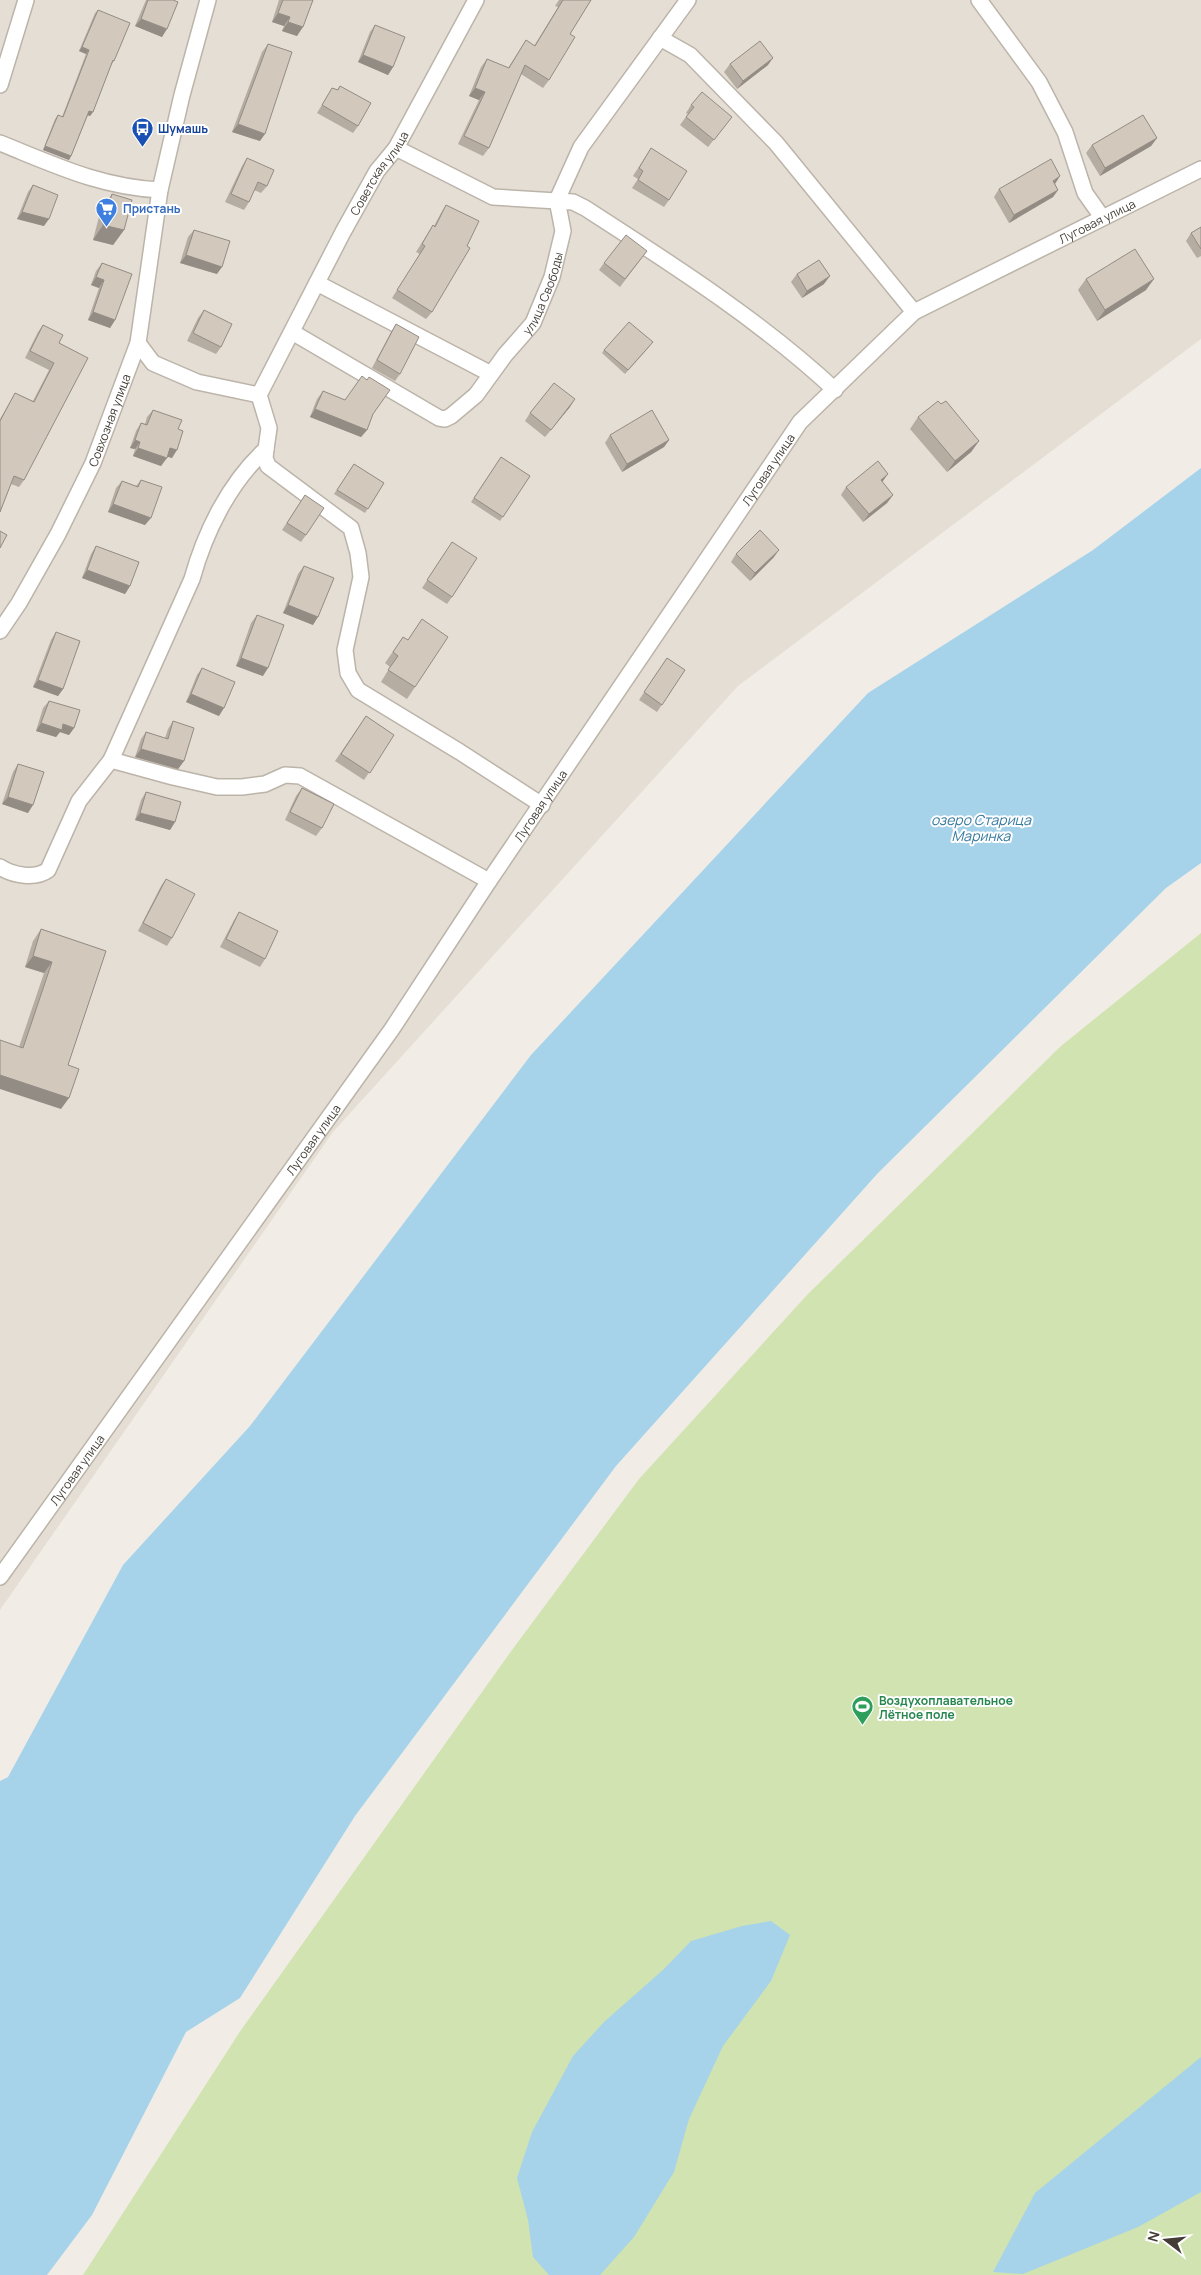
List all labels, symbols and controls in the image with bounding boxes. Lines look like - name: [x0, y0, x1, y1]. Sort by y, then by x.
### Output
- bus stop icon: Шумашь: [130, 116, 154, 147]
- place label: Шумашь: [158, 120, 208, 137]
- street label: Советская улица: [346, 128, 412, 218]
- street label: Луговая улица: [1056, 195, 1138, 247]
- supermarket icon: Пристань: [95, 196, 119, 227]
- place label: Пристань: [123, 200, 181, 217]
- street label: улица Свободы: [518, 250, 566, 338]
- street label: Совхозная улица: [84, 371, 134, 469]
- street label: Луговая улица: [738, 430, 798, 509]
- street label: Луговая улица: [510, 766, 571, 845]
- water label: озеро Старица Маринка: [931, 810, 1032, 845]
- street label: Луговая улица: [282, 1101, 344, 1178]
- street label: Луговая улица: [46, 1431, 108, 1509]
- place label: Воздухоплавательное Лётное поле: [879, 1692, 1013, 1723]
- sports icon: Воздухоплавательное Лётное поле: [851, 1695, 875, 1726]
- north arrow: [1141, 2215, 1191, 2265]
- text: N: [1143, 2229, 1164, 2244]

